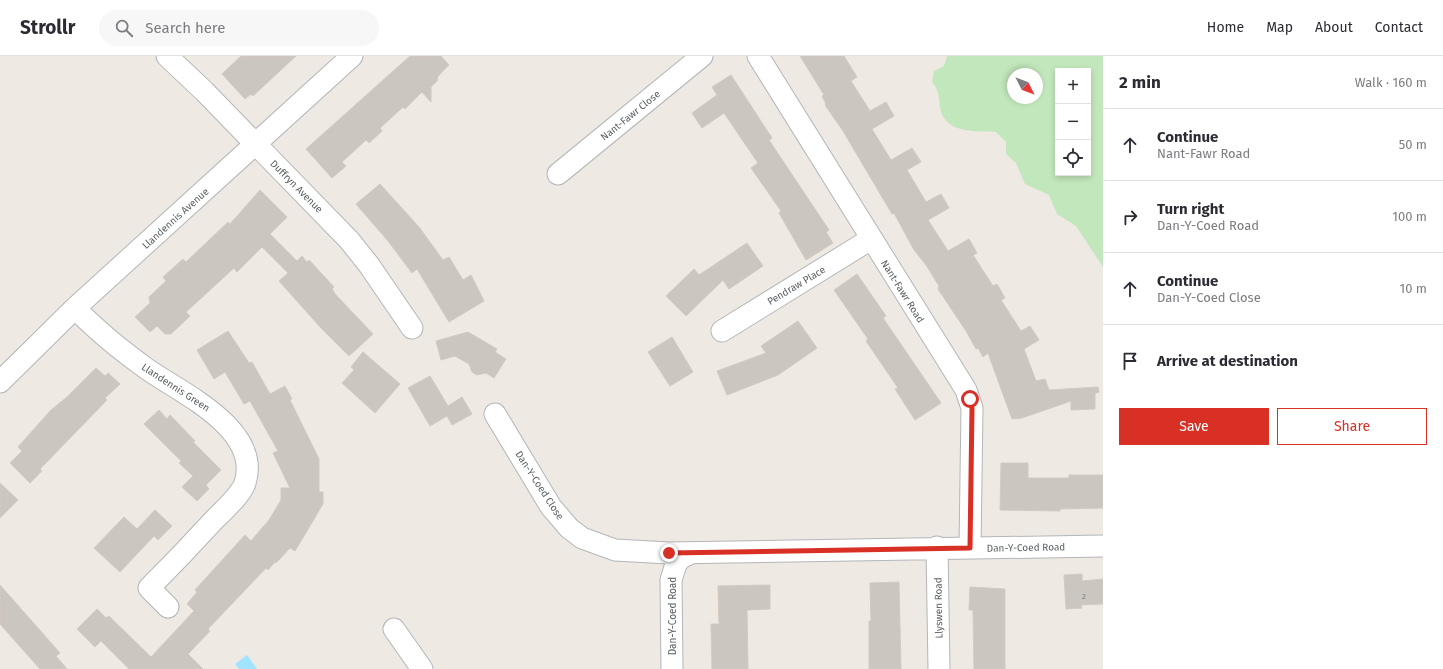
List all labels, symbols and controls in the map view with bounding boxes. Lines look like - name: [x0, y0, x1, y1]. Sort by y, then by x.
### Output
- search box: [99, 10, 379, 46]
- text: Strollr: [20, 16, 75, 39]
- icon: search: [113, 17, 135, 39]
- text: Search here: [145, 19, 225, 37]
- text: Home: [1207, 19, 1244, 36]
- text: Map: [1266, 19, 1293, 36]
- text: About: [1315, 19, 1353, 36]
- text: Contact: [1375, 19, 1423, 36]
- north arrow: [1007, 68, 1043, 104]
- map controls: [1055, 68, 1091, 176]
- button: +: [1055, 68, 1091, 104]
- text: 2 min: [1119, 72, 1161, 93]
- text: Walk · 160 m: [1355, 75, 1427, 90]
- street label: Nant-Fawr Close: [598, 88, 663, 143]
- button: −: [1055, 104, 1091, 140]
- text: Continue: [1157, 128, 1218, 146]
- icon: ahead: [1119, 134, 1141, 156]
- text: 50 m: [1399, 137, 1427, 152]
- button: locate: [1055, 140, 1091, 176]
- text: Nant-Fawr Road: [1157, 146, 1250, 161]
- street label: Duffryn Avenue: [267, 158, 325, 216]
- street label: Llandennis Avenue: [140, 186, 211, 252]
- text: Turn right: [1157, 200, 1224, 218]
- icon: right: [1119, 206, 1141, 228]
- text: 100 m: [1392, 209, 1427, 224]
- text: Dan-Y-Coed Road: [1157, 218, 1259, 233]
- street label: Nant-Fawr Road: [878, 258, 926, 325]
- street label: Pendraw Place: [765, 264, 828, 308]
- text: Continue: [1157, 272, 1218, 290]
- icon: ahead: [1119, 278, 1141, 300]
- text: 10 m: [1400, 281, 1427, 296]
- text: Dan-Y-Coed Close: [1157, 290, 1261, 305]
- icon: arrive: [1119, 350, 1141, 372]
- text: Arrive at destination: [1157, 352, 1298, 370]
- street label: Llandennis Green: [139, 361, 212, 414]
- route start: [961, 390, 979, 408]
- button: Save: [1119, 408, 1269, 445]
- button: Share: [1277, 408, 1427, 445]
- street label: Dan-Y-Coed Close: [512, 449, 566, 522]
- street label: Dan-Y-Coed Road: [987, 541, 1065, 555]
- route end: [660, 544, 678, 562]
- street label: Dan-Y-Coed Road: [667, 577, 679, 655]
- street label: Llyswen Road: [932, 577, 946, 639]
- house number: 2: [1082, 592, 1086, 601]

